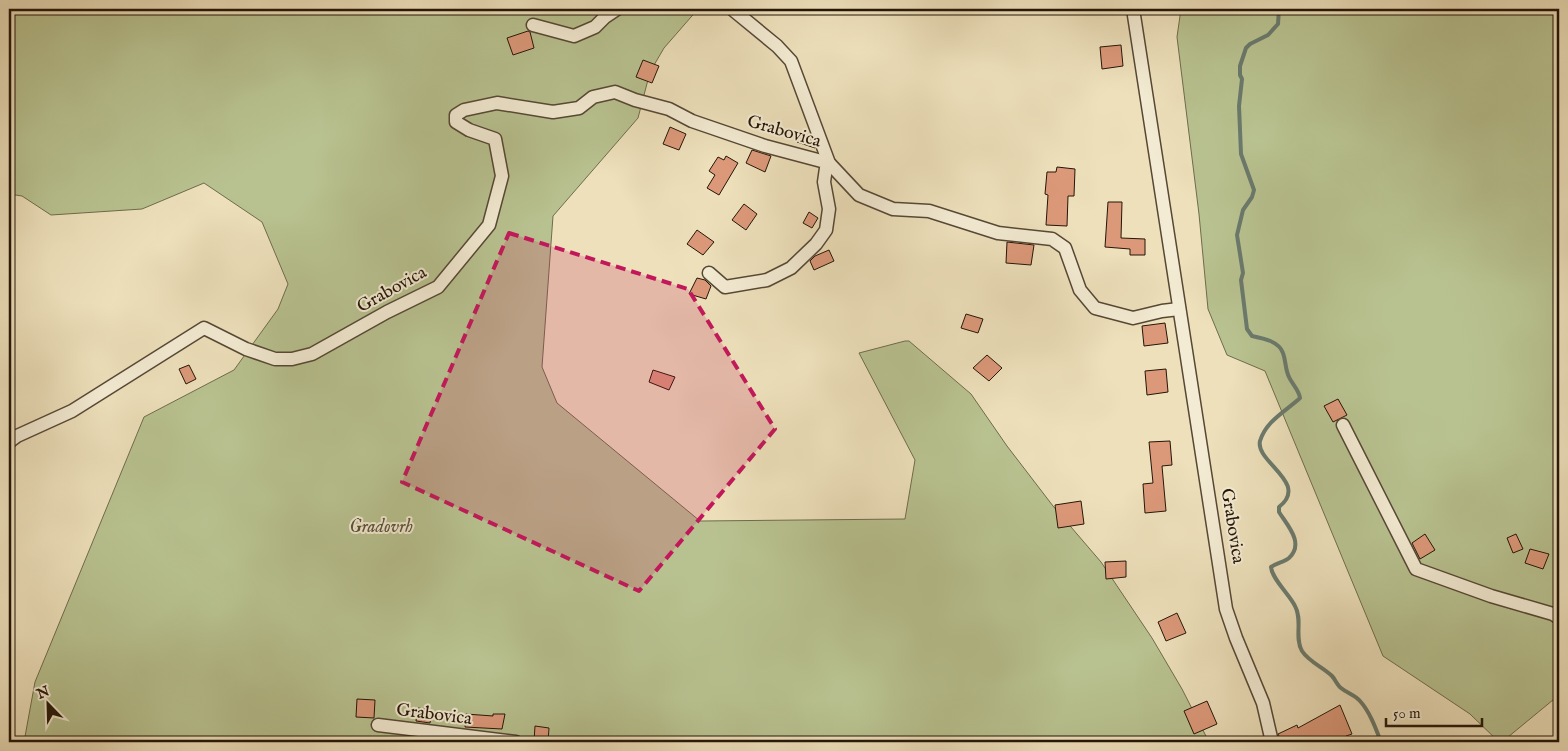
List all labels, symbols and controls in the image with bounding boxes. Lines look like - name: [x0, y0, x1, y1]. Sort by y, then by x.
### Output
- street label: Grabovica: [744, 110, 824, 154]
- street label: Grabovica: [353, 261, 431, 319]
- street label: Grabovica: [1215, 487, 1249, 566]
- park label: Gradovrh: [349, 516, 413, 539]
- north arrow: [22, 678, 72, 728]
- text: N: [33, 682, 52, 704]
- scale bar: [1386, 696, 1482, 728]
- street label: Grabovica: [395, 699, 473, 731]
- text: 50 m: [1393, 704, 1421, 723]

